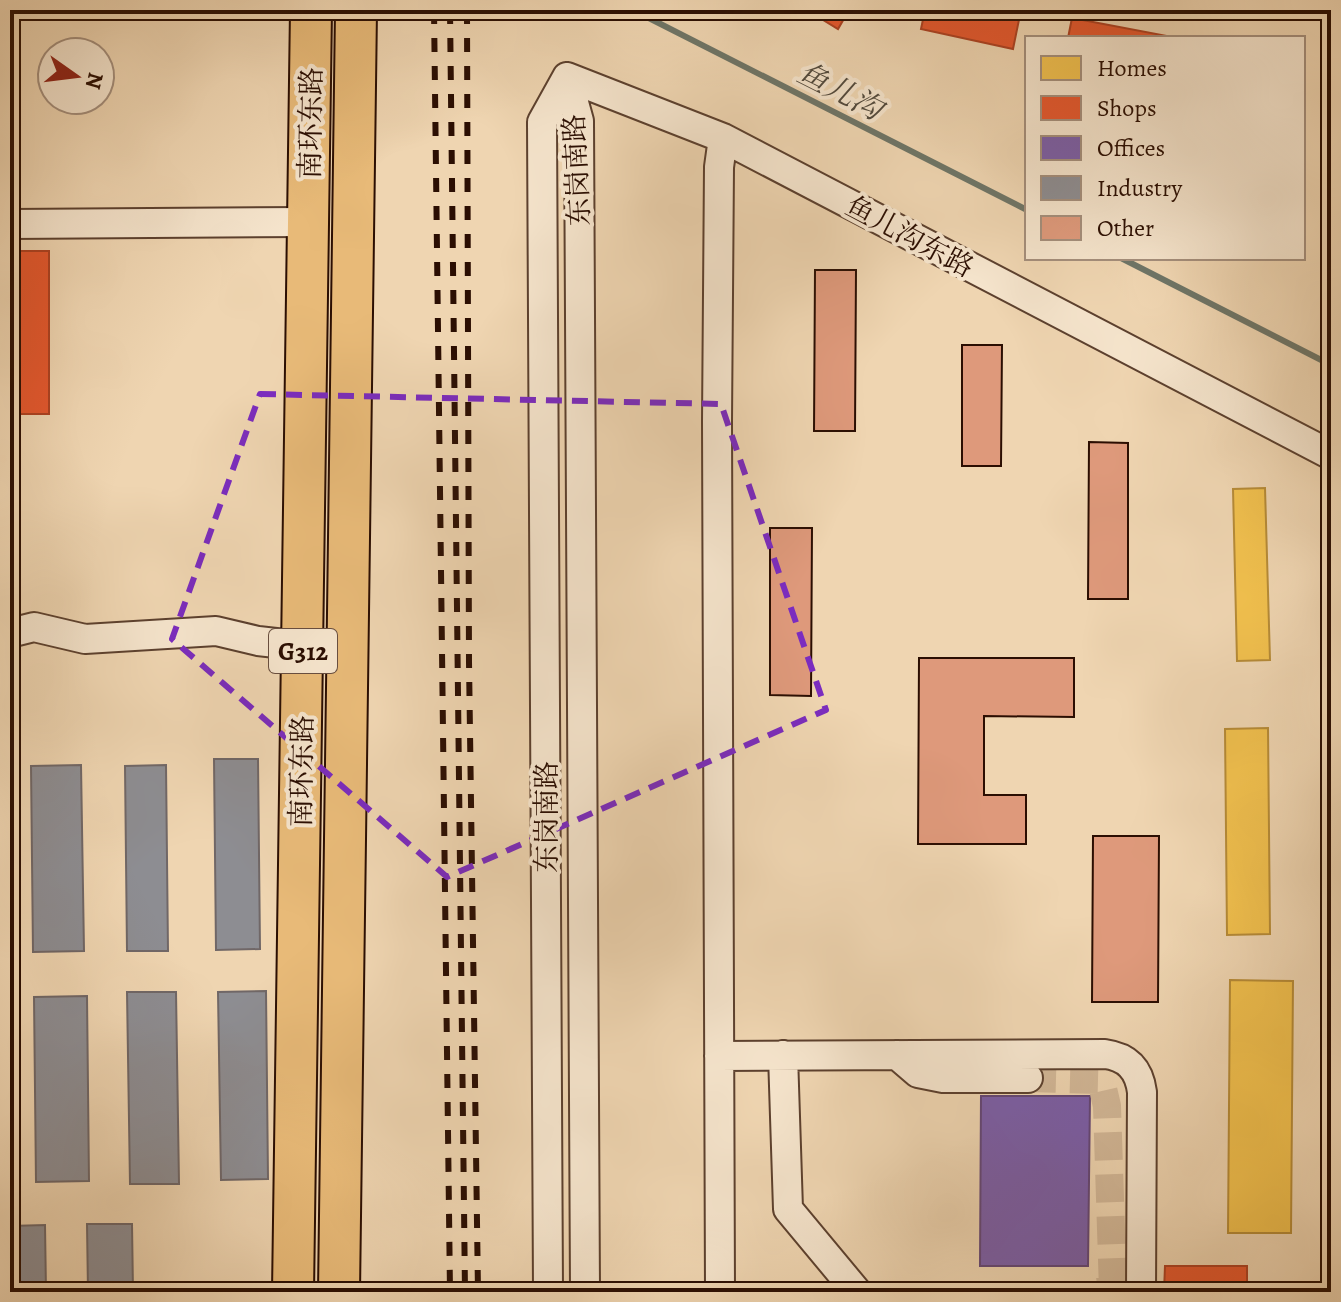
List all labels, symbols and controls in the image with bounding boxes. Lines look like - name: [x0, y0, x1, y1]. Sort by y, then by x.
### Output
- north arrow: [36, 36, 116, 116]
- legend: [1025, 36, 1305, 260]
- text: Homes: [1097, 52, 1167, 84]
- water label: 鱼儿沟: [791, 53, 893, 131]
- street label: 南环东路: [291, 67, 331, 179]
- text: N: [78, 69, 111, 92]
- text: Shops: [1097, 92, 1157, 124]
- street label: 东岗南路: [555, 113, 599, 227]
- text: Offices: [1097, 132, 1165, 164]
- text: Industry: [1097, 172, 1183, 204]
- street label: 鱼儿沟东路: [839, 187, 980, 287]
- text: Other: [1097, 212, 1154, 244]
- road number: G312: [269, 629, 337, 673]
- street label: 南环东路: [282, 715, 322, 827]
- street label: 东岗南路: [528, 761, 566, 873]

